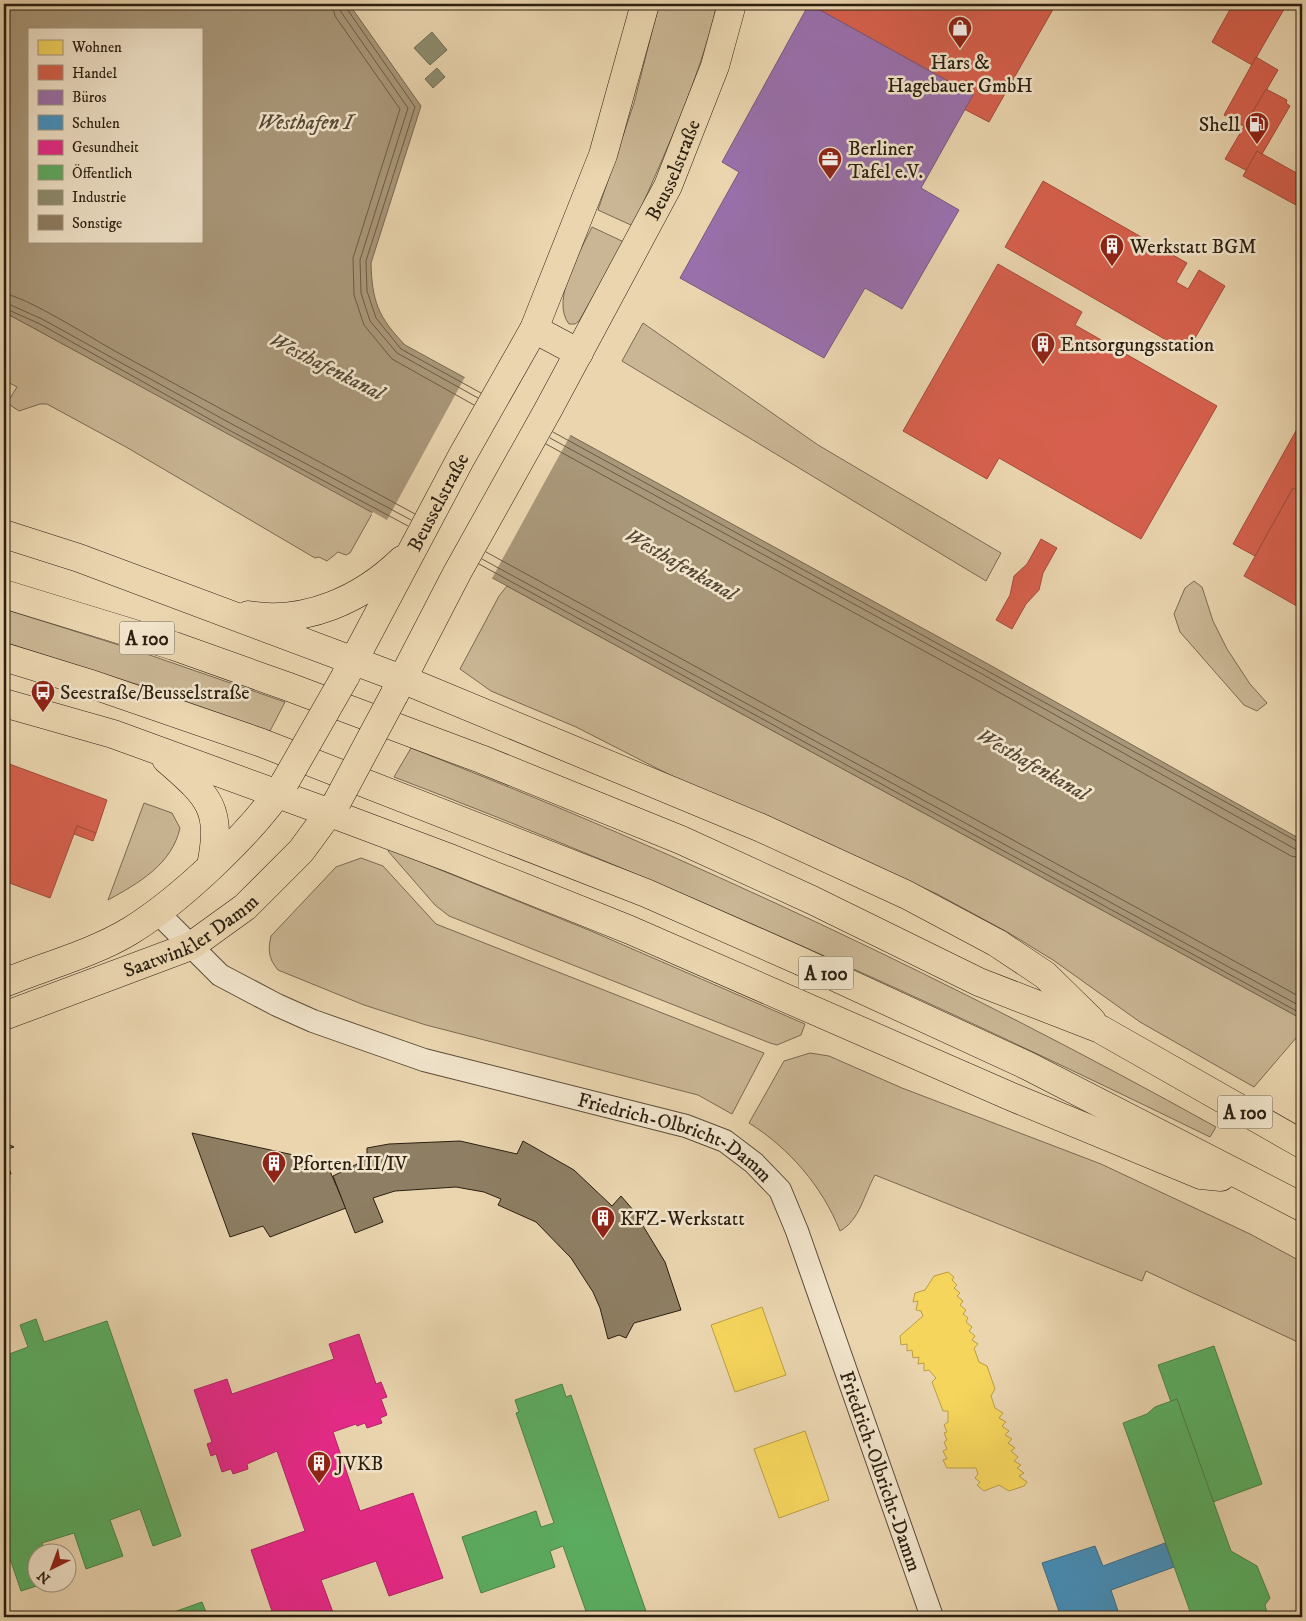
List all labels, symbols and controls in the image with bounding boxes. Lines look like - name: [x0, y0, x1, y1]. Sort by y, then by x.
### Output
- shop icon: Hars & Hagebauer GmbH: [947, 15, 973, 49]
- legend: [28, 28, 202, 242]
- text: Wohnen: [71, 38, 122, 57]
- place label: Hars & Hagebauer GmbH: [887, 51, 1033, 99]
- text: Handel: [72, 64, 117, 83]
- text: Büros: [72, 88, 107, 107]
- water label: Westhafen I: [258, 110, 357, 136]
- fuel station icon: Shell: [1244, 111, 1270, 145]
- place label: Shell: [1199, 113, 1240, 138]
- text: Schulen: [72, 114, 120, 133]
- street label: Beusselstraße: [641, 116, 707, 225]
- place label: Berliner Tafel e.V.: [848, 137, 923, 185]
- text: Gesundheit: [72, 138, 139, 157]
- office icon: Berliner Tafel e.V.: [817, 146, 843, 180]
- text: Öffentlich: [72, 164, 133, 183]
- text: Industrie: [72, 188, 126, 207]
- text: Sonstige: [72, 214, 122, 233]
- building icon: Werkstatt BGM: [1099, 233, 1125, 267]
- place label: Werkstatt BGM: [1129, 235, 1257, 260]
- water label: Westhafenkanal: [265, 327, 390, 408]
- building icon: Entsorgungsstation: [1030, 331, 1056, 365]
- place label: Entsorgungsstation: [1060, 333, 1215, 358]
- street label: Beusselstraße: [403, 449, 475, 556]
- water label: Westhafenkanal: [620, 522, 743, 609]
- road number: A 100: [120, 622, 174, 654]
- bus stop icon: Seestraße/Beusselstraße: [30, 679, 56, 713]
- place label: Seestraße/Beusselstraße: [60, 681, 250, 706]
- water label: Westhafenkanal: [972, 722, 1095, 809]
- street label: Saatwinkler Damm: [120, 890, 264, 984]
- road number: A 100: [798, 956, 854, 990]
- street label: Friedrich-Olbricht-Damm: [575, 1088, 777, 1188]
- road number: A 100: [1218, 1096, 1272, 1128]
- building icon: Pforten III/IV: [261, 1150, 287, 1184]
- place label: Pforten III/IV: [292, 1152, 408, 1177]
- building icon: KFZ-Werkstatt: [590, 1205, 616, 1239]
- place label: KFZ-Werkstatt: [620, 1207, 745, 1232]
- street label: Friedrich-Olbricht-Damm: [833, 1368, 926, 1575]
- building icon: JVKB: [306, 1450, 332, 1484]
- place label: JVKB: [334, 1452, 383, 1477]
- north arrow: [28, 1544, 78, 1594]
- text: N: [33, 1566, 54, 1587]

